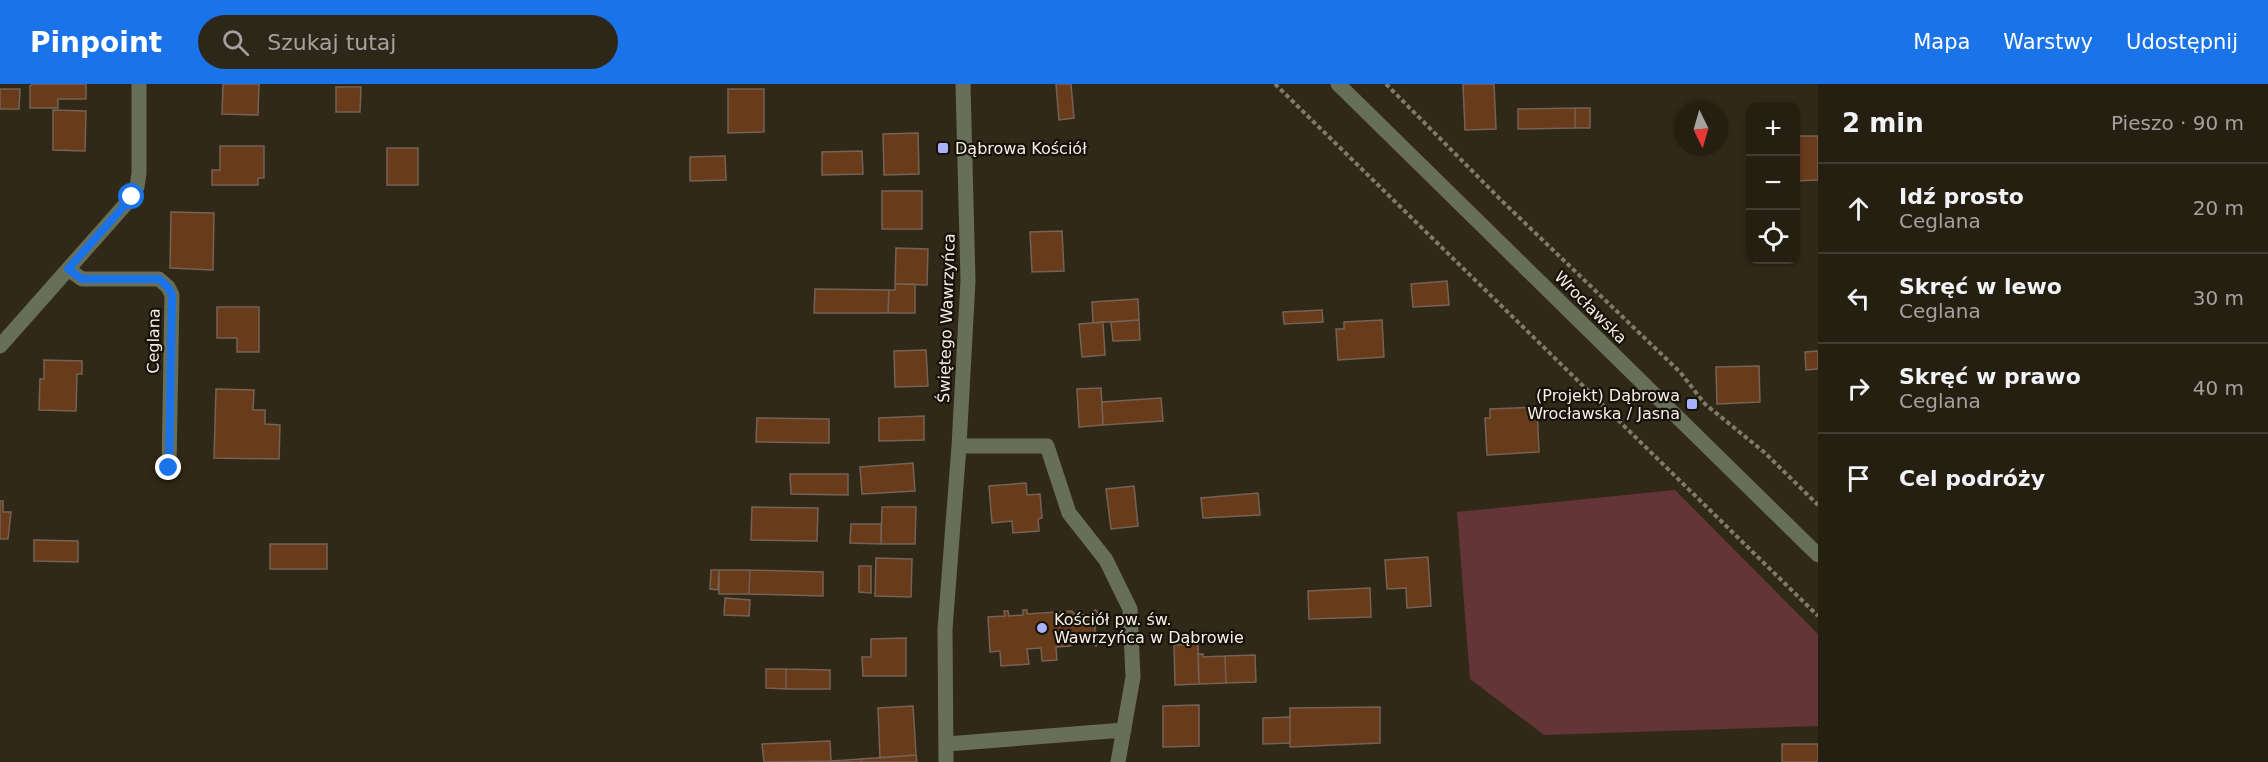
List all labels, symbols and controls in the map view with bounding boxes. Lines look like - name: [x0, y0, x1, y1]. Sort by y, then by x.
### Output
- search box: [198, 15, 618, 69]
- text: Pinpoint: [30, 26, 162, 59]
- icon: search: [219, 26, 252, 59]
- text: Szukaj tutaj: [267, 30, 396, 55]
- text: Mapa: [1913, 30, 1970, 54]
- text: Warstwy: [2003, 30, 2093, 54]
- text: Udostępnij: [2126, 30, 2238, 54]
- north arrow: [1674, 102, 1728, 156]
- map controls: [1746, 102, 1800, 264]
- button: +: [1746, 102, 1800, 156]
- text: 2 min: [1842, 108, 1924, 138]
- text: Pieszo · 90 m: [2111, 111, 2244, 135]
- place label: Dąbrowa Kościół: [955, 139, 1087, 158]
- marker: Dąbrowa Kościół: [936, 141, 950, 155]
- button: −: [1746, 156, 1800, 210]
- route start: [118, 183, 144, 209]
- text: Idź prosto: [1899, 184, 2024, 209]
- icon: ahead: [1842, 192, 1875, 225]
- text: 20 m: [2193, 196, 2244, 220]
- text: Ceglana: [1899, 209, 1981, 233]
- button: locate: [1746, 210, 1800, 264]
- street label: Świętego Wawrzyńca: [934, 233, 959, 403]
- street label: Wrocławska: [1551, 267, 1631, 347]
- text: Skręć w lewo: [1899, 274, 2062, 299]
- icon: left: [1842, 282, 1875, 315]
- text: 30 m: [2193, 286, 2244, 310]
- text: Ceglana: [1899, 299, 1981, 323]
- street label: Ceglana: [143, 308, 164, 374]
- text: Skręć w prawo: [1899, 364, 2081, 389]
- icon: right: [1842, 372, 1875, 405]
- text: 40 m: [2193, 376, 2244, 400]
- place label: (Projekt) Dąbrowa Wrocławska / Jasna: [1527, 386, 1680, 423]
- text: Ceglana: [1899, 389, 1981, 413]
- marker: (Projekt) Dąbrowa Wrocławska / Jasna: [1685, 397, 1699, 411]
- route end: [155, 454, 181, 480]
- icon: arrive: [1842, 462, 1875, 495]
- text: Cel podróży: [1899, 466, 2045, 491]
- place label: Kościół pw. św. Wawrzyńca w Dąbrowie: [1054, 610, 1244, 647]
- marker: Kościół pw. św. Wawrzyńca w Dąbrowie: [1035, 621, 1049, 635]

